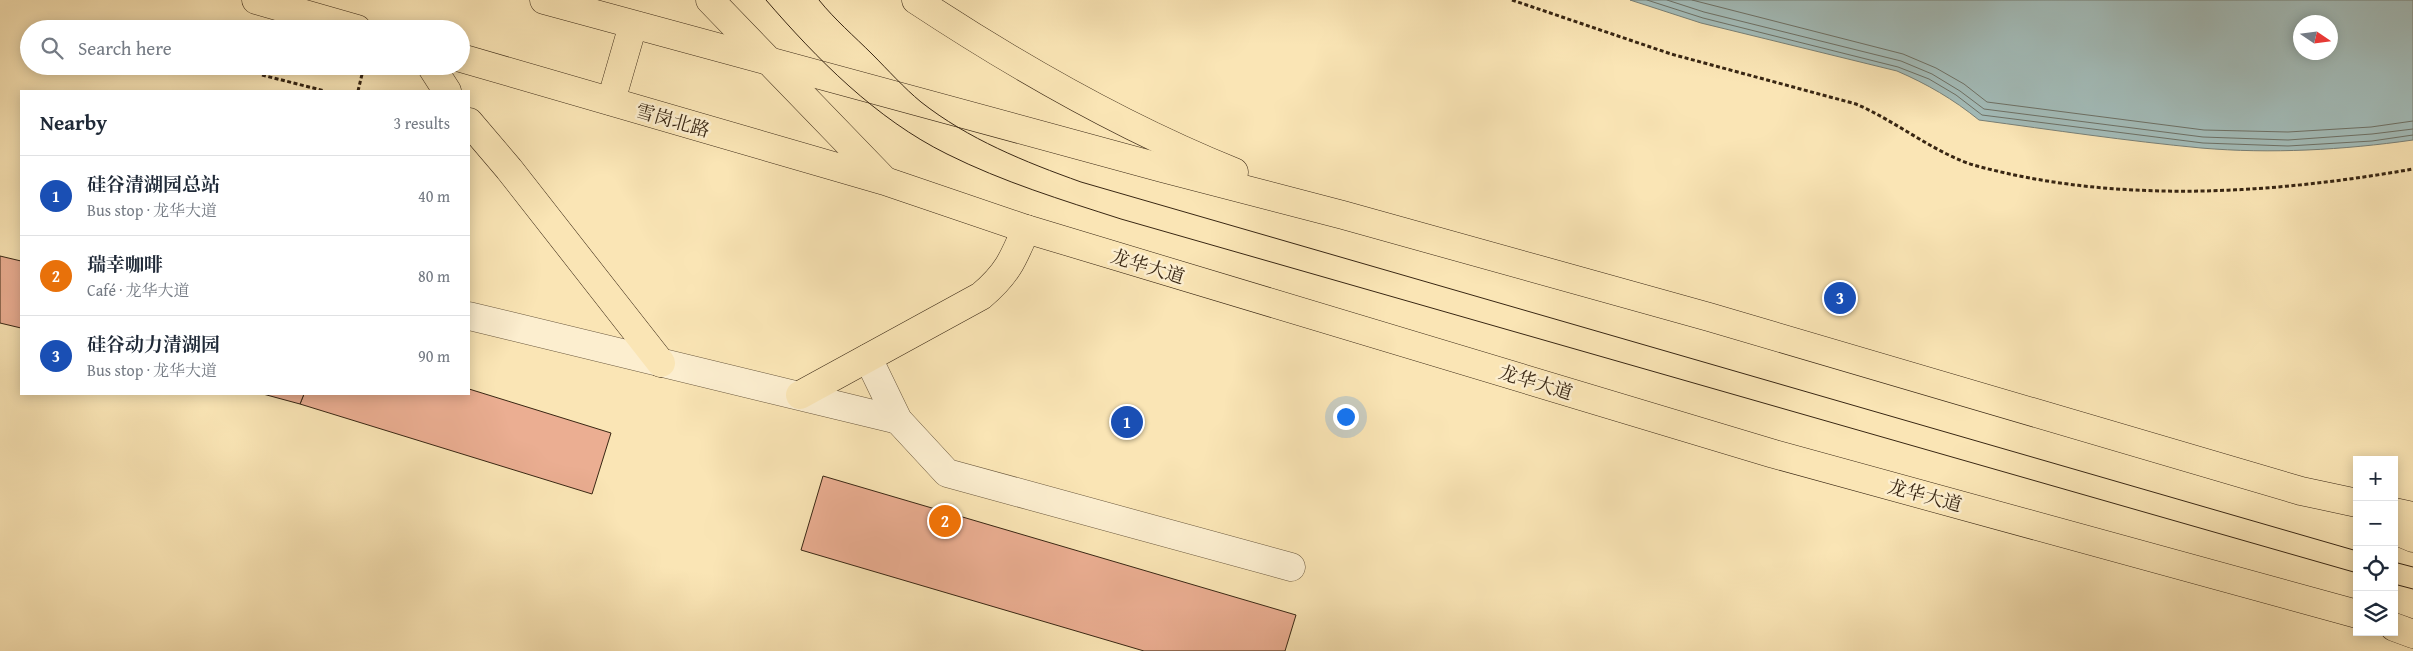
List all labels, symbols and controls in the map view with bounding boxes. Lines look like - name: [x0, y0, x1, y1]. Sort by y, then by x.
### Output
- north arrow: [2293, 15, 2338, 60]
- search box: [20, 20, 470, 75]
- icon: search: [38, 34, 66, 62]
- text: Search here: [78, 34, 172, 62]
- street label: 雪岗北路: [633, 96, 713, 144]
- text: Nearby: [40, 107, 107, 138]
- text: 3 results: [393, 111, 450, 135]
- text: 硅谷清湖园总站: [87, 170, 220, 198]
- text: 1: [52, 184, 60, 208]
- text: 40 m: [418, 184, 450, 208]
- text: Bus stop · 龙华大道: [87, 198, 217, 222]
- street label: 龙华大道: [1108, 241, 1188, 291]
- text: 瑞幸咖啡: [87, 250, 163, 278]
- text: 2: [52, 264, 60, 288]
- text: 80 m: [418, 264, 450, 288]
- text: Café · 龙华大道: [87, 278, 190, 302]
- pin: 3: [1824, 279, 1856, 317]
- text: 硅谷动力清湖园: [87, 330, 220, 358]
- text: 3: [52, 344, 60, 368]
- text: 90 m: [418, 344, 450, 368]
- street label: 龙华大道: [1496, 357, 1576, 407]
- text: Bus stop · 龙华大道: [87, 358, 217, 382]
- pin: 1: [1111, 403, 1143, 441]
- your location: [1333, 404, 1359, 430]
- map controls: [2353, 456, 2398, 636]
- button: +: [2353, 456, 2398, 501]
- street label: 龙华大道: [1885, 472, 1965, 518]
- button: −: [2353, 501, 2398, 546]
- pin: 2: [929, 502, 961, 540]
- button: locate: [2353, 546, 2398, 591]
- button: layers: [2353, 591, 2398, 636]

